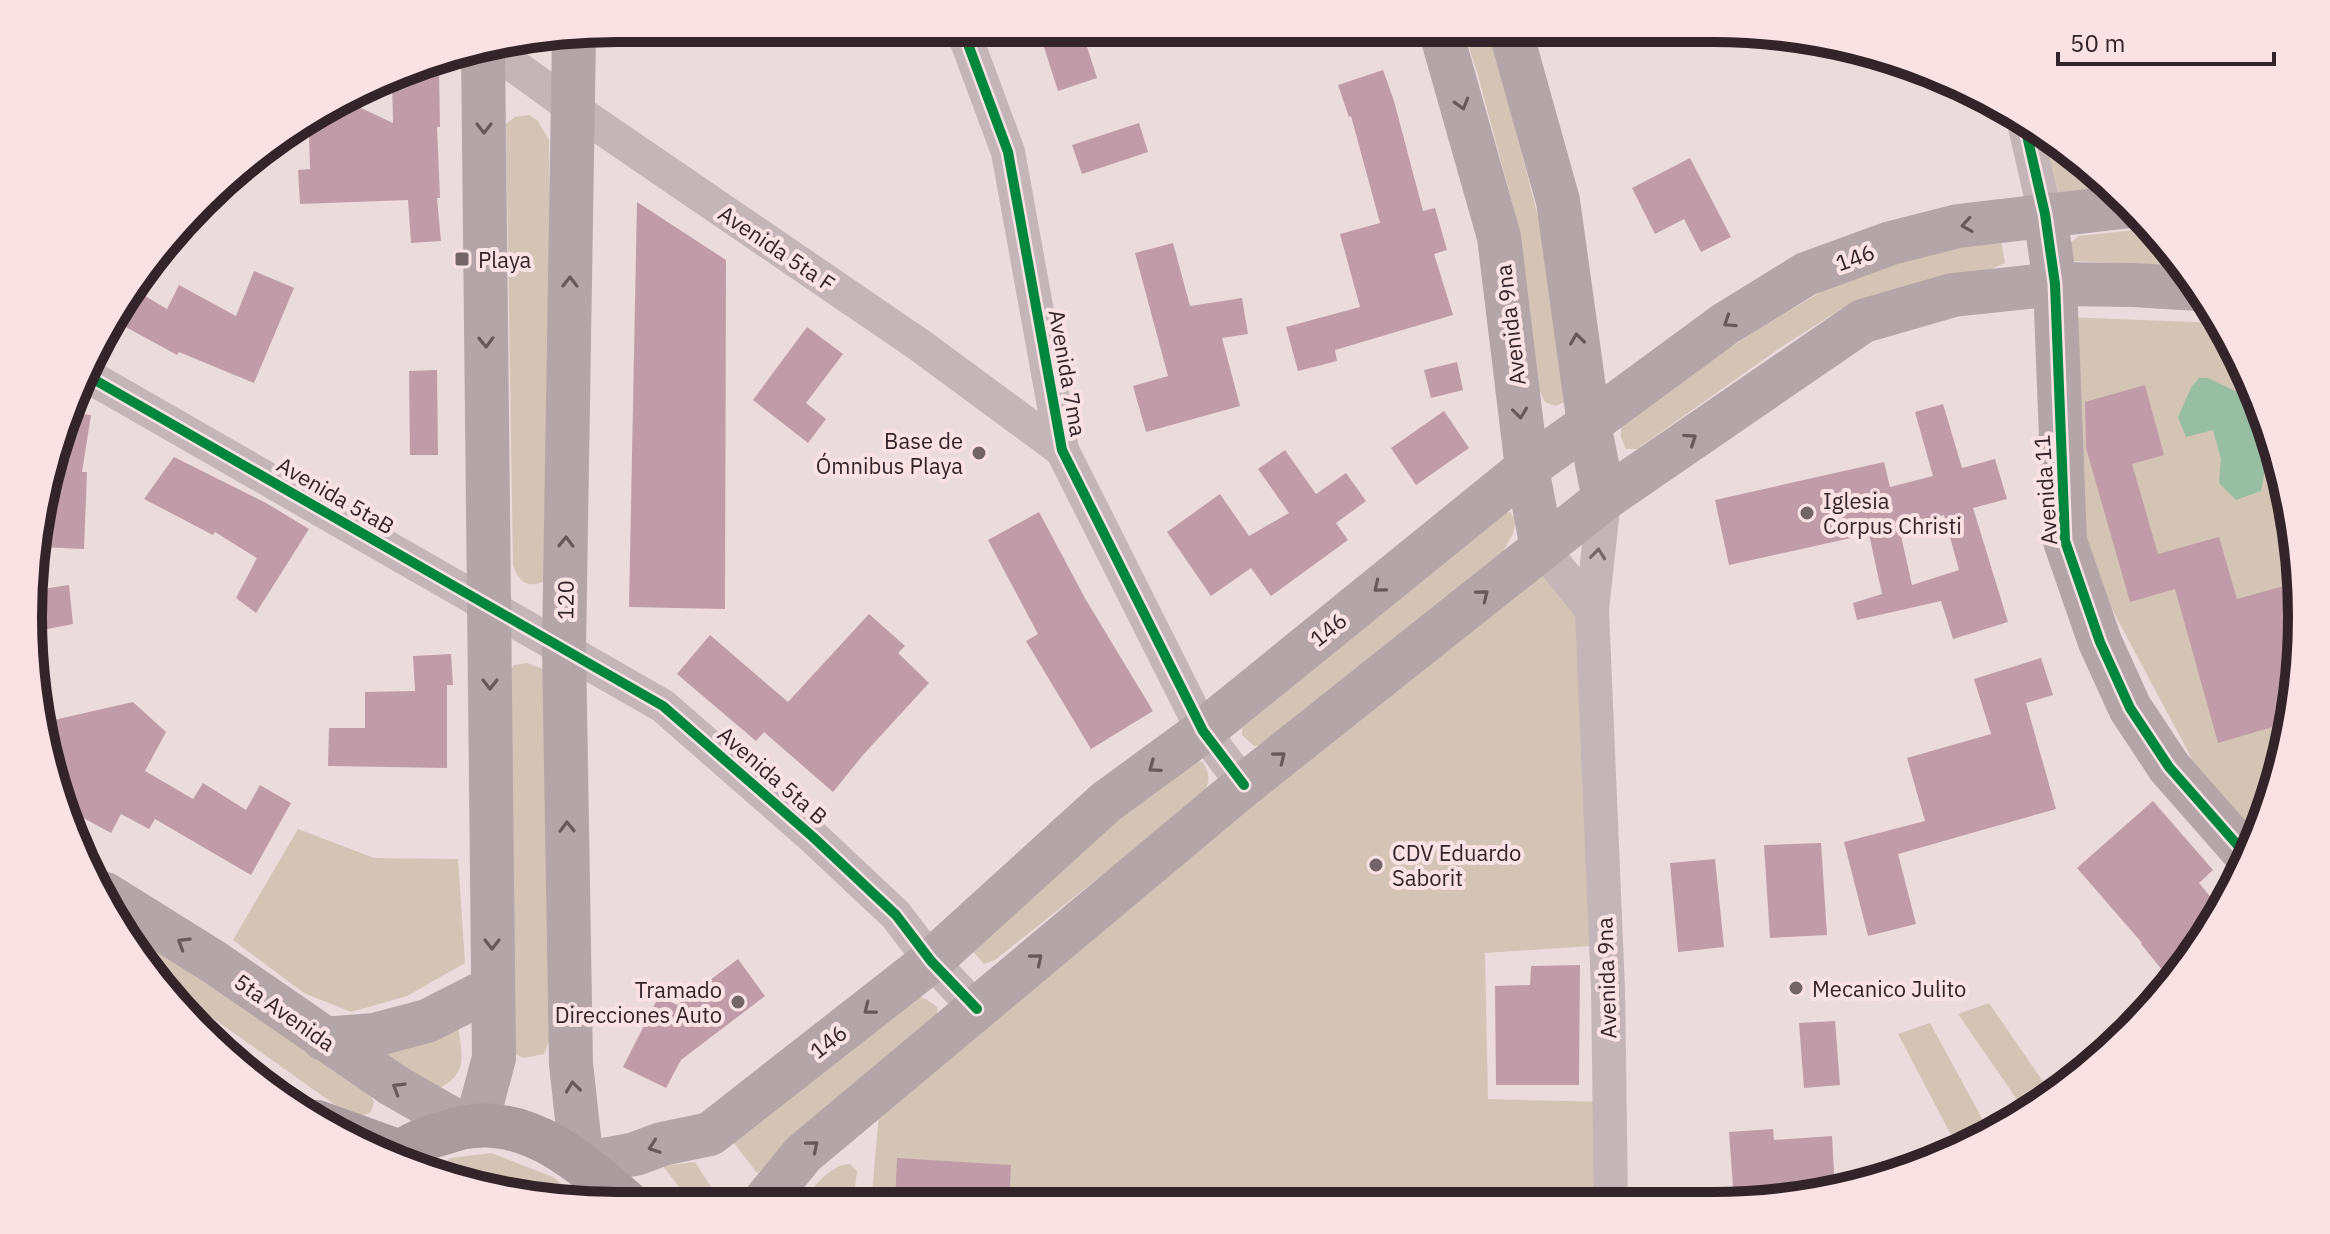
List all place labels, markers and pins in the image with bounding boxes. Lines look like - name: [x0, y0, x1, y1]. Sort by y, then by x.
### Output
- place label: Playa: [478, 245, 532, 274]
- marker: Playa: [453, 250, 471, 268]
- place label: Base de Ómnibus Playa: [816, 426, 963, 480]
- marker: Base de Ómnibus Playa: [970, 444, 988, 462]
- place label: Iglesia Corpus Christi: [1823, 486, 1962, 540]
- marker: Iglesia Corpus Christi: [1798, 504, 1816, 522]
- place label: CDV Eduardo Saborit: [1392, 838, 1521, 892]
- marker: CDV Eduardo Saborit: [1367, 856, 1385, 874]
- place label: Mecanico Julito: [1812, 974, 1966, 1003]
- place label: Tramado Direcciones Auto: [555, 975, 722, 1029]
- marker: Mecanico Julito: [1787, 979, 1805, 997]
- marker: Tramado Direcciones Auto: [729, 993, 747, 1011]

